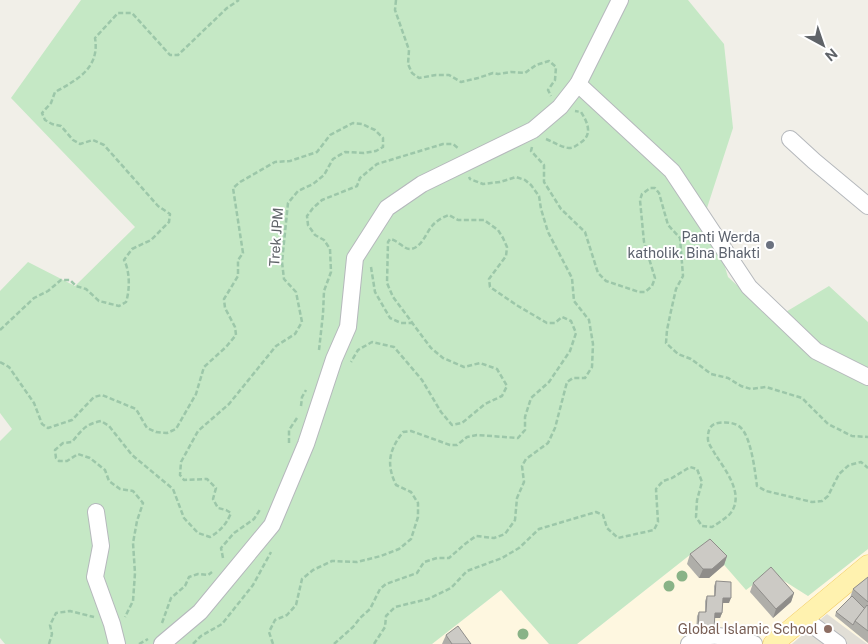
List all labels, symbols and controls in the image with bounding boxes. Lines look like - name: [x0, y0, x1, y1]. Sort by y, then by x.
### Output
- north arrow: [798, 20, 848, 70]
- text: N: [822, 45, 841, 65]
- street label: Trek JPM: [266, 207, 286, 267]
- place label: Panti Werda katholik. Bina Bhakti: [628, 229, 760, 261]
- marker: Panti Werda katholik. Bina Bhakti: [764, 239, 776, 251]
- place label: Global Islamic School: [678, 621, 818, 637]
- marker: Global Islamic School: [822, 623, 834, 635]

